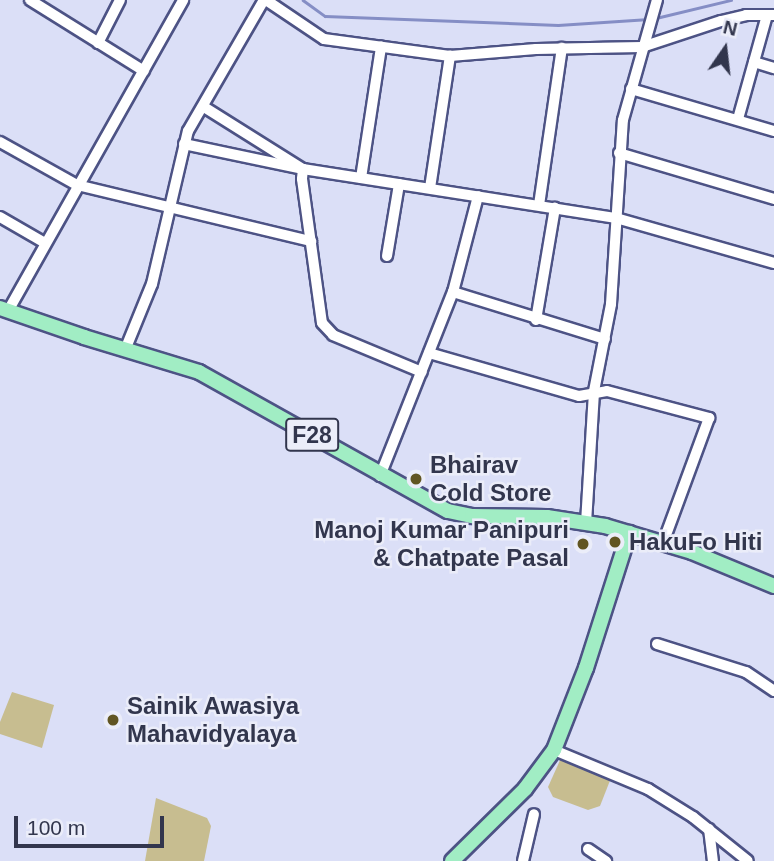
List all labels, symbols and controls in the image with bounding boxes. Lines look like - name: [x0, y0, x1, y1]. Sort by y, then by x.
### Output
- north arrow: [690, 14, 760, 84]
- text: N: [721, 16, 739, 40]
- road number: F28: [284, 416, 340, 454]
- place label: Bhairav Cold Store: [430, 451, 551, 507]
- marker: Bhairav Cold Store: [408, 471, 424, 487]
- place label: Manoj Kumar Panipuri & Chatpate Pasal: [314, 516, 569, 572]
- place label: HakuFo Hiti: [629, 528, 762, 556]
- marker: HakuFo Hiti: [607, 534, 623, 550]
- marker: Manoj Kumar Panipuri & Chatpate Pasal: [575, 536, 591, 552]
- place label: Sainik Awasiya Mahavidyalaya: [127, 692, 300, 748]
- marker: Sainik Awasiya Mahavidyalaya: [105, 712, 121, 728]
- scale bar: [18, 802, 168, 846]
- text: 100 m: [27, 816, 85, 839]

